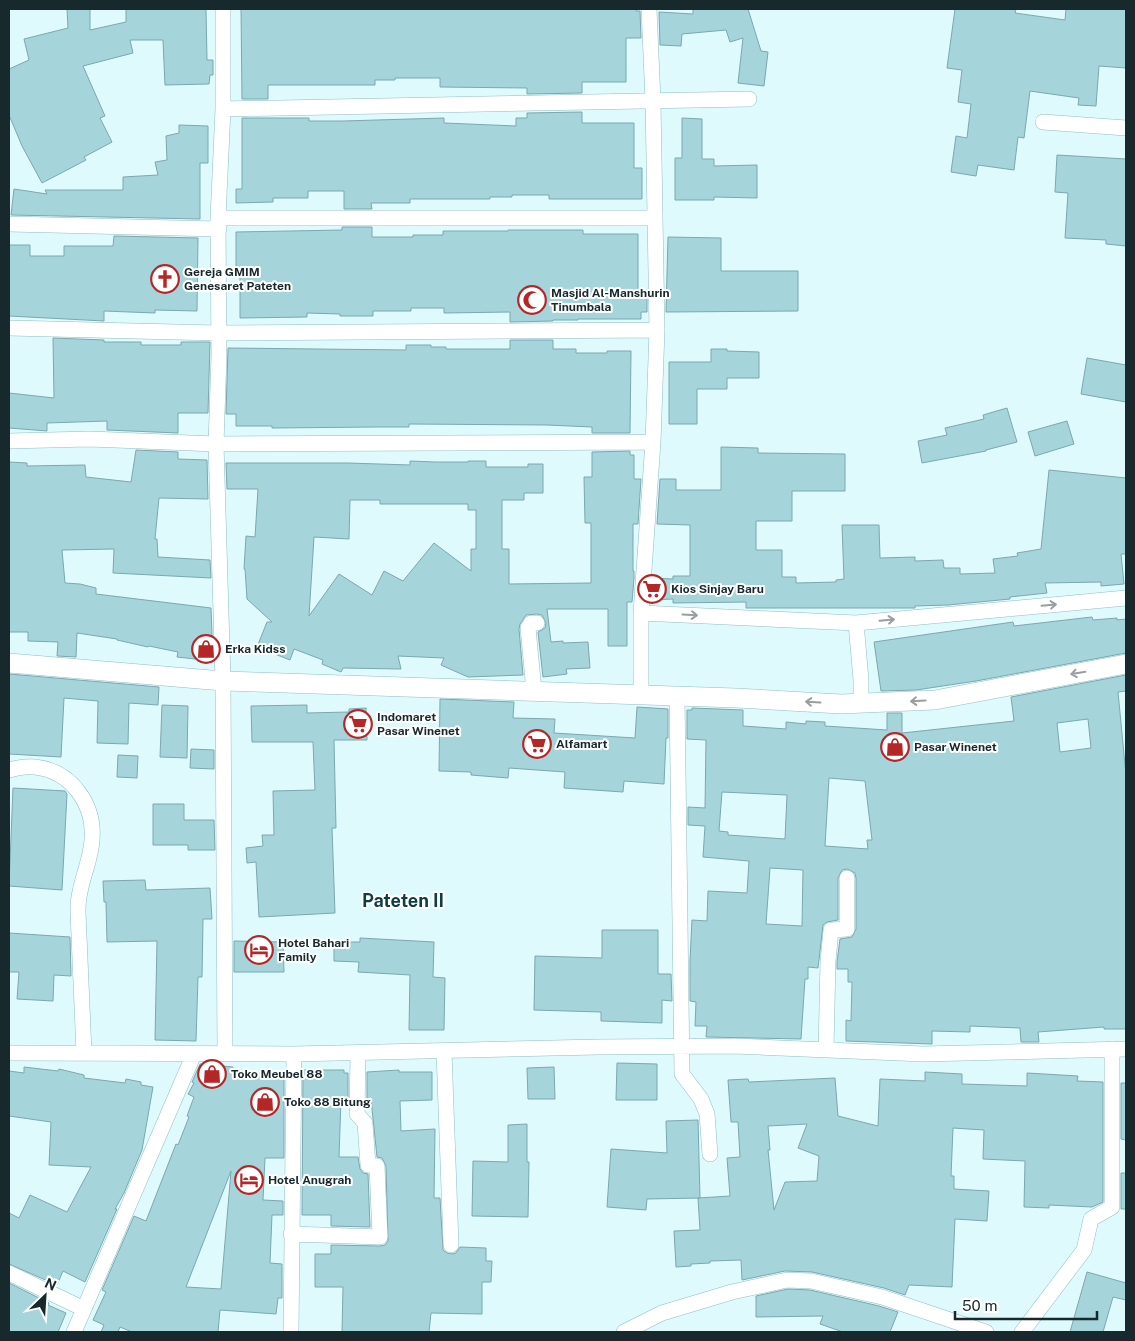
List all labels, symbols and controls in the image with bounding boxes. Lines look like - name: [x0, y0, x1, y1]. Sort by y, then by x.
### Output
- church icon: Gereja GMIM Genesaret Pateten: [150, 264, 180, 294]
- place label: Gereja GMIM Genesaret Pateten: [184, 265, 291, 293]
- mosque icon: Masjid Al-Manshurin Tinumbala: [517, 285, 547, 315]
- place label: Masjid Al-Manshurin Tinumbala: [551, 286, 670, 314]
- supermarket icon: Kios Sinjay Baru: [637, 574, 667, 604]
- place label: Kios Sinjay Baru: [671, 582, 764, 596]
- one-way arrow: [1040, 600, 1056, 609]
- one-way arrow: [681, 610, 697, 619]
- one-way arrow: [879, 615, 895, 625]
- shop icon: Erka Kidss: [191, 634, 221, 664]
- place label: Erka Kidss: [225, 642, 285, 656]
- one-way arrow: [1071, 668, 1087, 678]
- one-way arrow: [911, 696, 927, 705]
- one-way arrow: [805, 698, 821, 707]
- supermarket icon: Indomaret Pasar Winenet: [343, 709, 373, 739]
- place label: Indomaret Pasar Winenet: [377, 710, 460, 738]
- supermarket icon: Alfamart: [522, 729, 552, 759]
- shop icon: Pasar Winenet: [880, 732, 910, 762]
- place label: Alfamart: [556, 737, 608, 751]
- place label: Pasar Winenet: [914, 740, 997, 754]
- district label: Pateten II: [362, 890, 444, 911]
- hotel icon: Hotel Bahari Family: [244, 935, 274, 965]
- place label: Hotel Bahari Family: [278, 936, 349, 964]
- shop icon: Toko Meubel 88: [197, 1059, 227, 1089]
- place label: Toko Meubel 88: [231, 1067, 322, 1081]
- shop icon: Toko 88 Bitung: [250, 1087, 280, 1117]
- place label: Toko 88 Bitung: [284, 1095, 371, 1109]
- hotel icon: Hotel Anugrah: [234, 1165, 264, 1195]
- place label: Hotel Anugrah: [268, 1173, 351, 1187]
- north arrow: [20, 1271, 70, 1321]
- text: N: [42, 1275, 59, 1294]
- scale bar: [955, 1288, 1098, 1320]
- text: 50 m: [962, 1297, 997, 1314]

